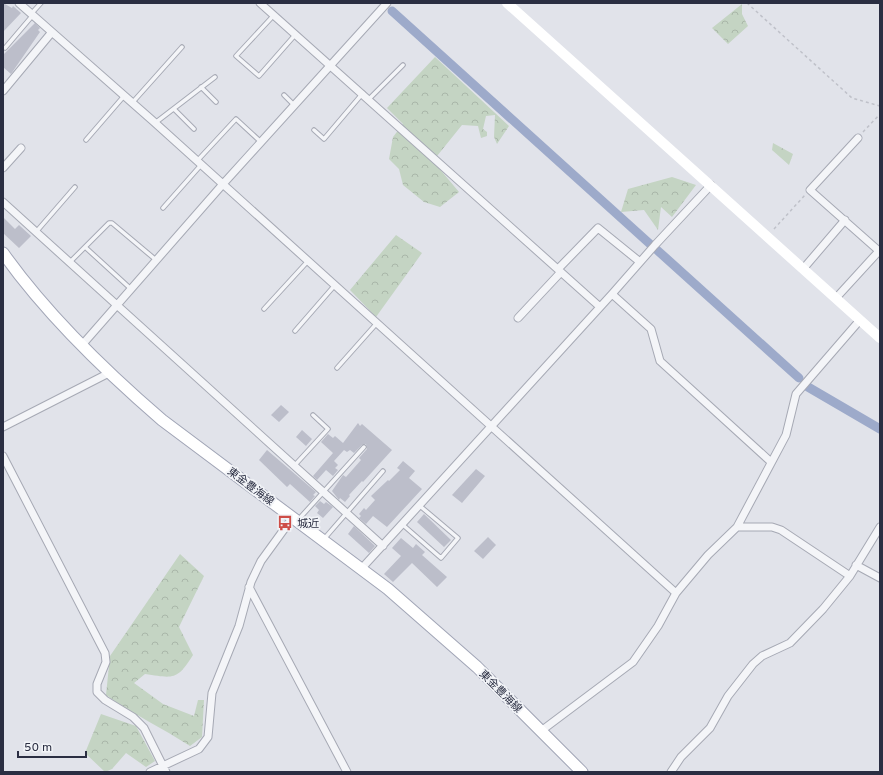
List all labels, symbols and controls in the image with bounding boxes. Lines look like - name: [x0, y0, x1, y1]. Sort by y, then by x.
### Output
- street label: 東金豊海線: [224, 465, 277, 509]
- bus stop icon: 城近: [276, 514, 294, 532]
- place label: 城近: [297, 517, 319, 531]
- street label: 東金豊海線: [476, 667, 525, 716]
- scale bar: [18, 733, 86, 759]
- text: 50 m: [24, 740, 52, 756]

